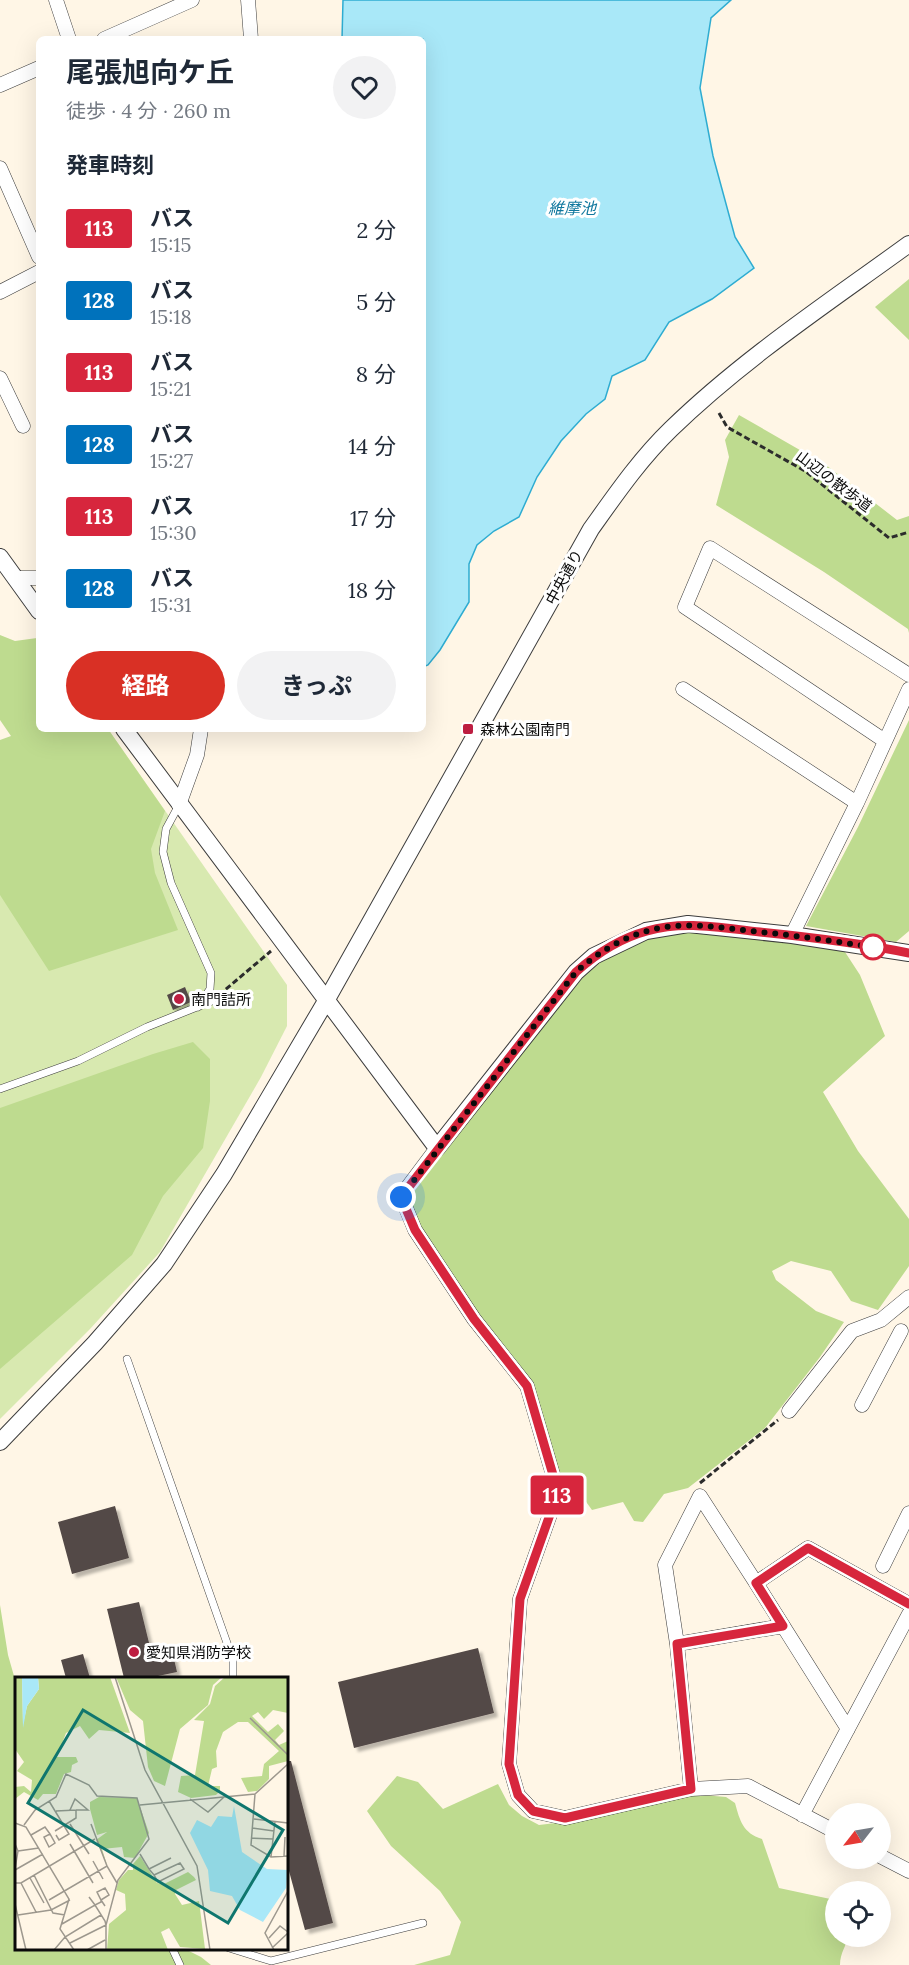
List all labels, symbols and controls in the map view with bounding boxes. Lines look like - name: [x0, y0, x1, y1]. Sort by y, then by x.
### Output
- text: 尾張旭向ケ丘: [66, 54, 234, 90]
- button: heart: [333, 56, 396, 119]
- text: 徒歩 · 4 分 · 260 m: [66, 98, 231, 123]
- text: 発車時刻: [66, 151, 154, 179]
- water label: 維摩池: [548, 198, 598, 218]
- text: バス: [150, 204, 194, 232]
- text: 113: [85, 215, 113, 242]
- text: 2 分: [356, 216, 396, 244]
- text: 15:15: [150, 232, 191, 257]
- text: バス: [150, 276, 194, 304]
- text: 128: [83, 287, 115, 314]
- text: 5 分: [356, 288, 396, 316]
- text: 15:18: [150, 304, 192, 329]
- text: バス: [150, 348, 194, 376]
- text: 113: [85, 359, 113, 386]
- text: 8 分: [356, 360, 396, 388]
- text: 15:21: [150, 376, 191, 401]
- text: バス: [150, 420, 194, 448]
- text: 128: [83, 431, 115, 458]
- text: 14 分: [348, 432, 396, 460]
- street label: 山辺の散歩道: [792, 446, 876, 516]
- text: 15:27: [150, 448, 193, 473]
- text: バス: [150, 492, 194, 520]
- text: 113: [85, 503, 113, 530]
- text: 17 分: [350, 504, 396, 532]
- text: 15:30: [150, 520, 197, 545]
- street label: 中央通り: [541, 546, 587, 608]
- text: バス: [150, 564, 194, 592]
- text: 128: [83, 575, 115, 602]
- text: 18 分: [348, 576, 396, 604]
- text: 15:31: [150, 592, 192, 617]
- button: 経路: [66, 651, 225, 720]
- button: きっぷ: [237, 651, 396, 720]
- place label: 森林公園南門: [480, 720, 570, 739]
- marker: 森林公園南門: [461, 722, 475, 736]
- unlabelled marker: [860, 934, 886, 960]
- place label: 南門詰所: [191, 990, 251, 1009]
- marker: 南門詰所: [172, 992, 186, 1006]
- your location: [386, 1182, 416, 1212]
- line badge: 113: [522, 1476, 592, 1514]
- text: 113: [543, 1482, 571, 1509]
- place label: 愛知県消防学校: [146, 1643, 251, 1662]
- marker: 愛知県消防学校: [127, 1645, 141, 1659]
- inset map: [15, 1677, 288, 1950]
- north arrow: [825, 1803, 891, 1869]
- map controls: [825, 1803, 891, 1947]
- button: locate: [825, 1881, 891, 1947]

